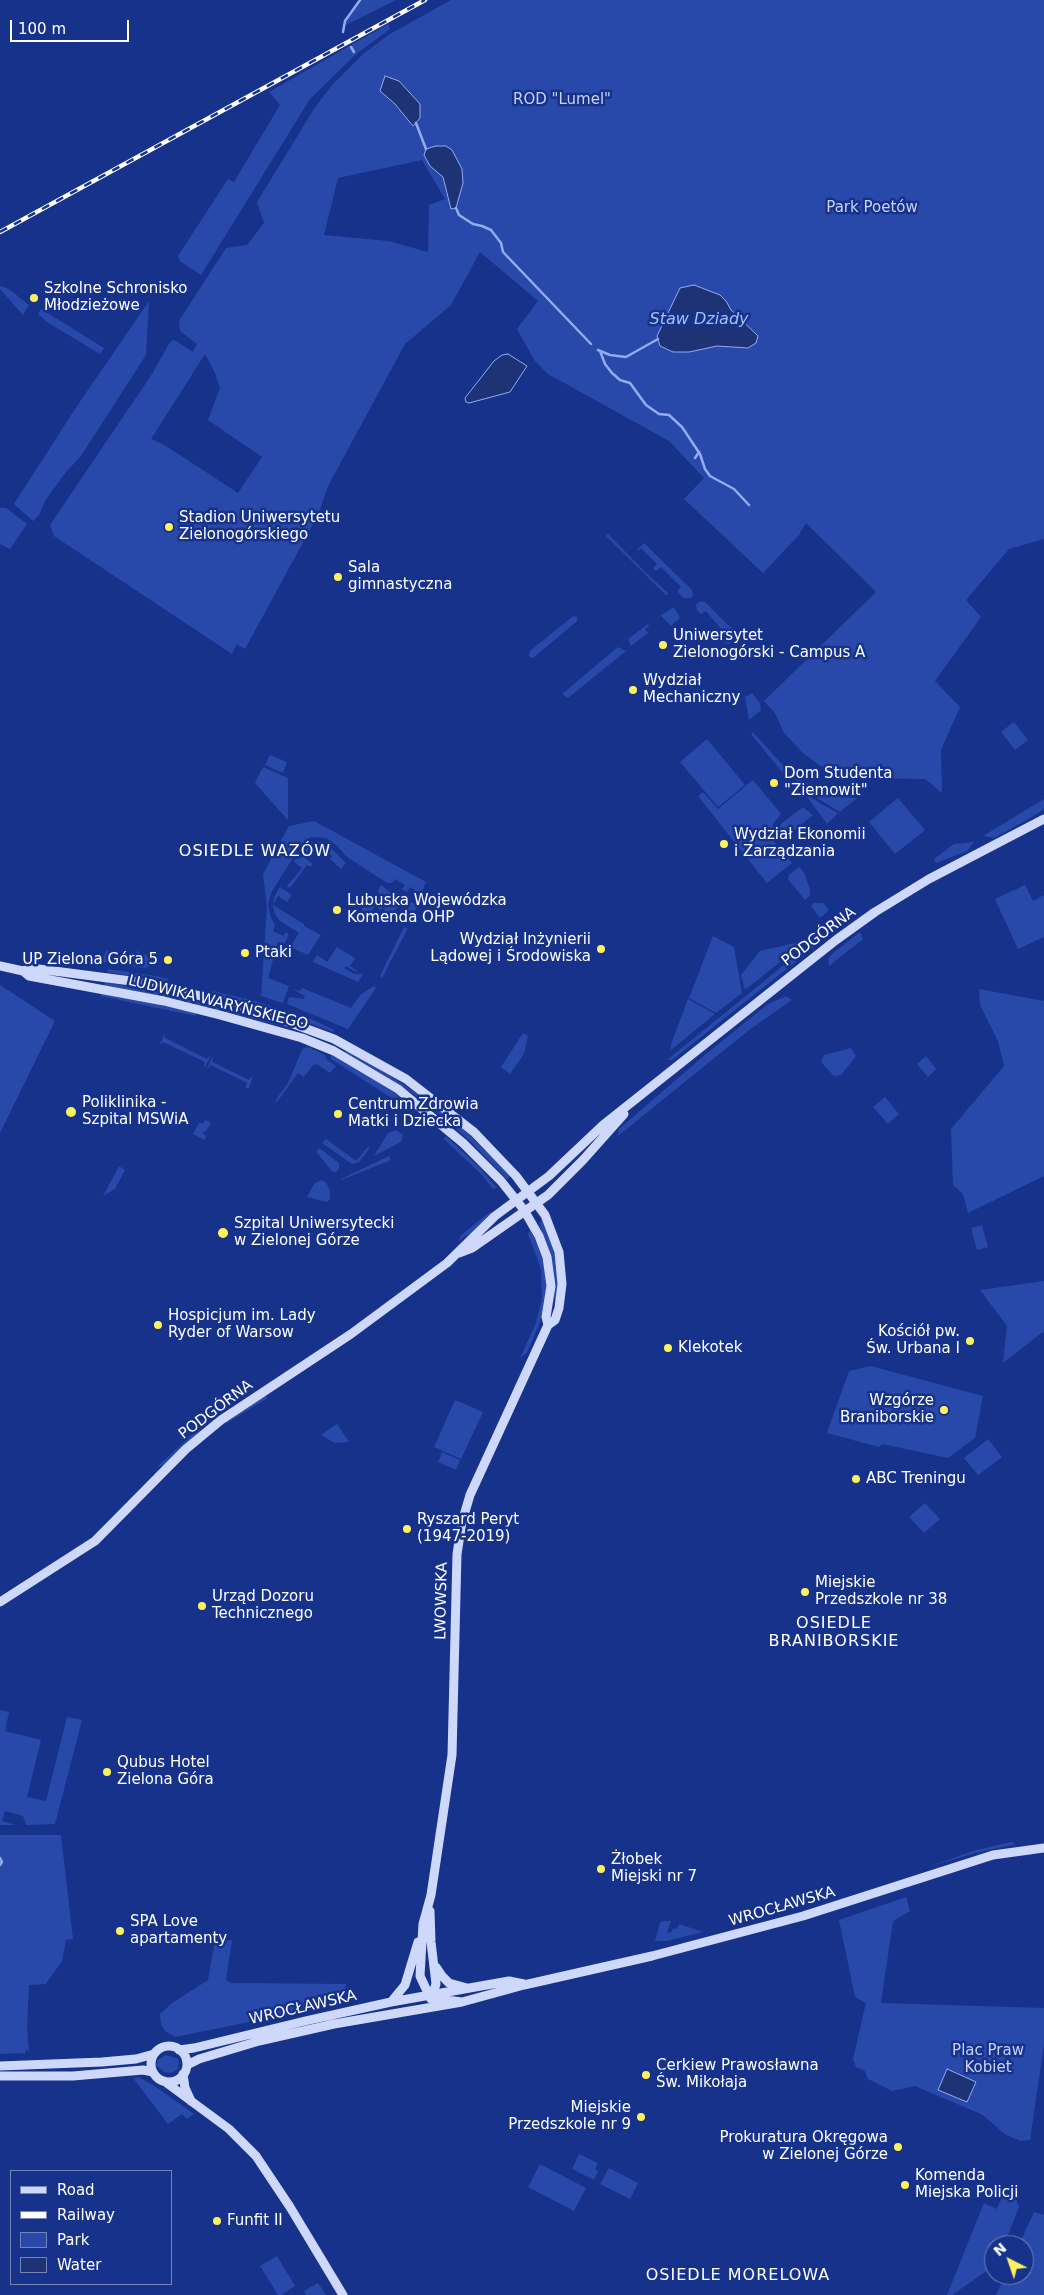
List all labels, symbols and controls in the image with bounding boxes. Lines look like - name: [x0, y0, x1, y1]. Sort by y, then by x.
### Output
- scale bar: [12, 10, 131, 42]
- text: 100 m: [18, 20, 66, 38]
- park label: ROD "Lumel": [513, 91, 611, 109]
- park label: Park Poetów: [826, 199, 918, 217]
- place label: Szkolne Schronisko Młodzieżowe: [44, 280, 188, 315]
- marker: Szkolne Schronisko Młodzieżowe: [28, 292, 40, 304]
- water label: Staw Dziady: [650, 310, 749, 330]
- place label: Stadion Uniwersytetu Zielonogórskiego: [179, 509, 340, 544]
- marker: Stadion Uniwersytetu Zielonogórskiego: [163, 521, 175, 533]
- place label: Sala gimnastyczna: [348, 559, 452, 594]
- marker: Sala gimnastyczna: [332, 571, 344, 583]
- place label: Uniwersytet Zielonogórski - Campus A: [673, 627, 865, 662]
- marker: Uniwersytet Zielonogórski - Campus A: [657, 639, 669, 651]
- place label: Wydział Mechaniczny: [643, 672, 740, 707]
- marker: Wydział Mechaniczny: [627, 684, 639, 696]
- place label: Dom Studenta "Ziemowit": [784, 765, 892, 800]
- marker: Dom Studenta "Ziemowit": [768, 777, 780, 789]
- place label: Wydział Ekonomii i Zarządzania: [734, 826, 866, 861]
- marker: Wydział Ekonomii i Zarządzania: [718, 838, 730, 850]
- district label: OSIEDLE WAZÓW: [177, 842, 333, 862]
- place label: Lubuska Wojewódzka Komenda OHP: [347, 892, 507, 927]
- street label: PODGÓRNA: [779, 903, 859, 971]
- marker: Lubuska Wojewódzka Komenda OHP: [331, 904, 343, 916]
- place label: Wydział Inżynierii Lądowej i Środowiska: [430, 931, 591, 966]
- marker: Wydział Inżynierii Lądowej i Środowiska: [595, 943, 607, 955]
- place label: Ptaki: [255, 944, 292, 962]
- marker: Ptaki: [239, 947, 251, 959]
- place label: UP Zielona Góra 5: [22, 951, 158, 969]
- marker: UP Zielona Góra 5: [162, 954, 174, 966]
- street label: LUDWIKA WARYŃSKIEGO: [126, 972, 310, 1034]
- place label: Poliklinika - Szpital MSWiA: [82, 1094, 188, 1129]
- place label: Centrum Zdrowia Matki i Dziecka: [348, 1096, 479, 1131]
- marker: Poliklinika - Szpital MSWiA: [64, 1105, 78, 1119]
- marker: Centrum Zdrowia Matki i Dziecka: [332, 1108, 344, 1120]
- place label: Szpital Uniwersytecki w Zielonej Górze: [234, 1215, 394, 1250]
- marker: Szpital Uniwersytecki w Zielonej Górze: [216, 1226, 230, 1240]
- place label: Hospicjum im. Lady Ryder of Warsow: [168, 1307, 316, 1342]
- marker: Hospicjum im. Lady Ryder of Warsow: [152, 1319, 164, 1331]
- place label: Kościół pw. Św. Urbana I: [866, 1323, 960, 1358]
- marker: Kościół pw. Św. Urbana I: [964, 1335, 976, 1347]
- place label: Klekotek: [678, 1339, 742, 1357]
- marker: Klekotek: [662, 1342, 674, 1354]
- street label: PODGÓRNA: [176, 1376, 256, 1444]
- place label: Wzgórze Braniborskie: [840, 1392, 934, 1427]
- marker: Wzgórze Braniborskie: [938, 1404, 950, 1416]
- place label: ABC Treningu: [866, 1470, 966, 1488]
- marker: ABC Treningu: [850, 1473, 862, 1485]
- place label: Ryszard Peryt (1947-2019): [417, 1511, 519, 1546]
- marker: Ryszard Peryt (1947-2019): [401, 1523, 413, 1535]
- street label: LWOWSKA: [432, 1562, 452, 1640]
- place label: Miejskie Przedszkole nr 38: [815, 1574, 947, 1609]
- marker: Miejskie Przedszkole nr 38: [799, 1586, 811, 1598]
- place label: Urząd Dozoru Technicznego: [212, 1588, 314, 1623]
- marker: Urząd Dozoru Technicznego: [196, 1600, 208, 1612]
- district label: OSIEDLE BRANIBORSKIE: [767, 1614, 901, 1652]
- place label: Qubus Hotel Zielona Góra: [117, 1754, 214, 1789]
- marker: Qubus Hotel Zielona Góra: [101, 1766, 113, 1778]
- place label: Żłobek Miejski nr 7: [611, 1851, 697, 1886]
- marker: Żłobek Miejski nr 7: [595, 1863, 607, 1875]
- street label: WROCŁAWSKA: [727, 1883, 837, 1931]
- place label: SPA Love apartamenty: [130, 1913, 227, 1948]
- marker: SPA Love apartamenty: [114, 1925, 126, 1937]
- street label: WROCŁAWSKA: [248, 1987, 358, 2029]
- park label: Plac Praw Kobiet: [952, 2042, 1024, 2077]
- place label: Cerkiew Prawosławna Św. Mikołaja: [656, 2057, 819, 2092]
- marker: Cerkiew Prawosławna Św. Mikołaja: [640, 2069, 652, 2081]
- place label: Miejskie Przedszkole nr 9: [508, 2099, 631, 2134]
- marker: Miejskie Przedszkole nr 9: [635, 2111, 647, 2123]
- place label: Prokuratura Okręgowa w Zielonej Górze: [720, 2129, 888, 2164]
- marker: Prokuratura Okręgowa w Zielonej Górze: [892, 2141, 904, 2153]
- place label: Komenda Miejska Policji: [915, 2167, 1018, 2202]
- legend: [10, 2170, 172, 2285]
- marker: Komenda Miejska Policji: [899, 2179, 911, 2191]
- text: Road: [57, 2181, 95, 2199]
- text: Railway: [57, 2206, 115, 2224]
- place label: Funfit II: [227, 2212, 283, 2230]
- marker: Funfit II: [211, 2215, 223, 2227]
- text: Park: [57, 2231, 89, 2249]
- north arrow: [984, 2235, 1034, 2285]
- text: N: [990, 2240, 1009, 2259]
- text: Water: [57, 2256, 101, 2274]
- district label: OSIEDLE MORELOWA: [644, 2266, 832, 2286]

